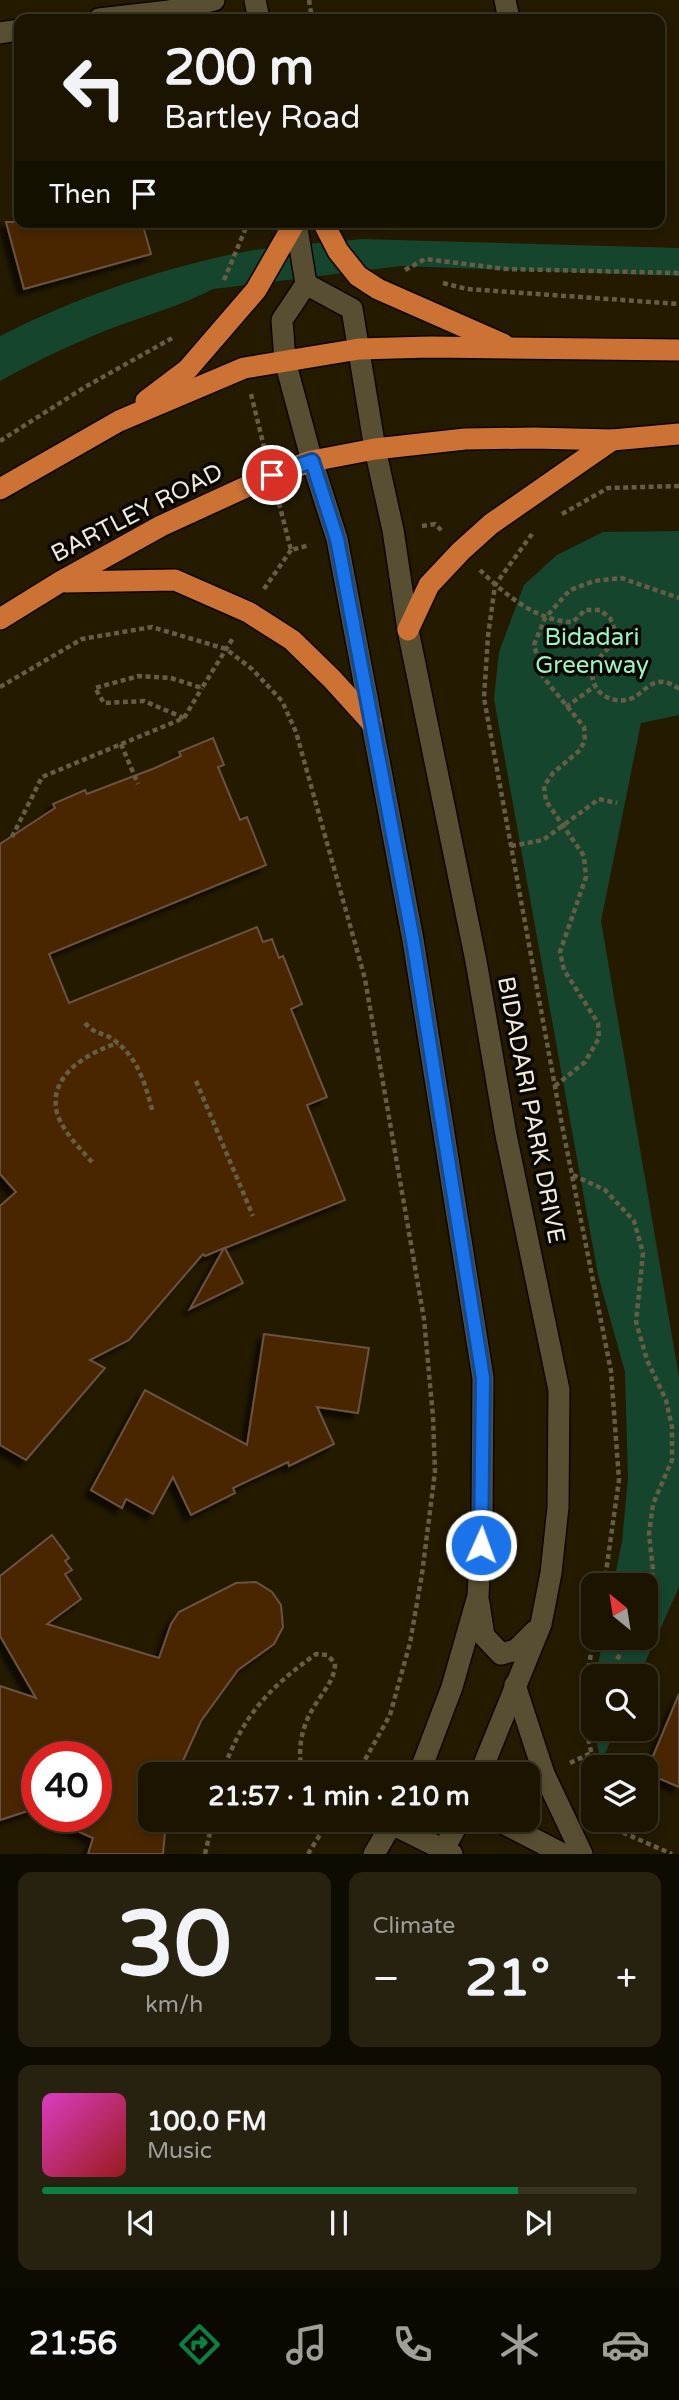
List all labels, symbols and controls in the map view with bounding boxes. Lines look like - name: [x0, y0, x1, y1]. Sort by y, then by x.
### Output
- text: 200 m: [164, 39, 314, 98]
- icon: left: [49, 42, 140, 133]
- text: Bartley Road: [164, 99, 360, 137]
- icon: arrive: [125, 175, 163, 213]
- text: Then: [49, 179, 111, 210]
- pin: [242, 445, 302, 505]
- icon: arrive: [253, 456, 291, 494]
- street label: BARTLEY ROAD: [46, 457, 228, 569]
- park label: Bidadari Greenway: [535, 623, 649, 680]
- street label: BIDADARI PARK DRIVE: [491, 974, 571, 1246]
- position arrow: [444, 1508, 518, 1582]
- north arrow: [581, 1573, 658, 1650]
- map controls: [581, 1573, 658, 1832]
- button: search: [581, 1664, 658, 1741]
- speed limit sign: 40: [21, 1741, 112, 1832]
- button: layers: [581, 1755, 658, 1832]
- text: 21:57 · 1 min · 210 m: [208, 1781, 470, 1812]
- text: 30: [117, 1890, 231, 2000]
- text: Climate: [373, 1912, 455, 1940]
- text: 21°: [465, 1947, 550, 2010]
- text: −: [373, 1956, 400, 2002]
- text: +: [616, 1956, 637, 2002]
- text: km/h: [145, 1991, 203, 2019]
- text: 100.0 FM: [147, 2106, 267, 2137]
- text: Music: [147, 2137, 212, 2165]
- icon: previous: [122, 2204, 160, 2242]
- icon: pause: [320, 2204, 358, 2242]
- icon: next: [519, 2204, 557, 2242]
- icon: directions: [175, 2320, 224, 2369]
- icon: music: [282, 2320, 331, 2369]
- icon: phone: [388, 2320, 437, 2369]
- icon: climate: [495, 2320, 544, 2369]
- icon: car: [601, 2320, 650, 2369]
- text: 21:56: [29, 2325, 117, 2363]

